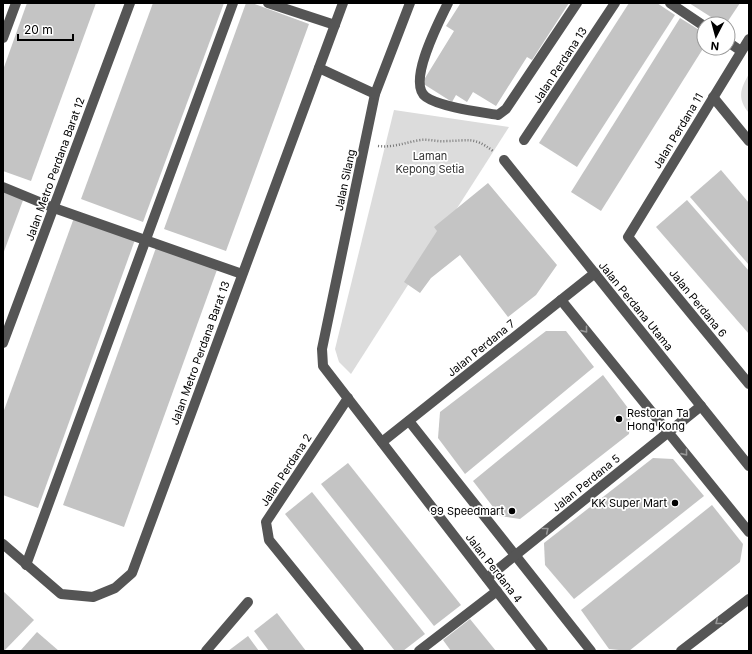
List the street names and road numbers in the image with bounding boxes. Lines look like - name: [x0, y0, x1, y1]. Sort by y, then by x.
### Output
- street label: Jalan Perdana 13: [530, 24, 590, 106]
- street label: Jalan Perdana 11: [650, 91, 706, 171]
- street label: Jalan Metro Perdana Barat 12: [22, 95, 88, 243]
- street label: Jalan Silang: [332, 148, 358, 212]
- street label: Jalan Perdana Utama: [596, 259, 676, 353]
- street label: Jalan Perdana 6: [666, 266, 730, 340]
- street label: Jalan Metro Perdana Barat 13: [167, 279, 233, 427]
- street label: Jalan Perdana 7: [444, 316, 518, 380]
- street label: Jalan Perdana 2: [257, 431, 315, 509]
- street label: Jalan Perdana 5: [549, 451, 623, 515]
- street label: Jalan Perdana 4: [463, 531, 525, 605]

